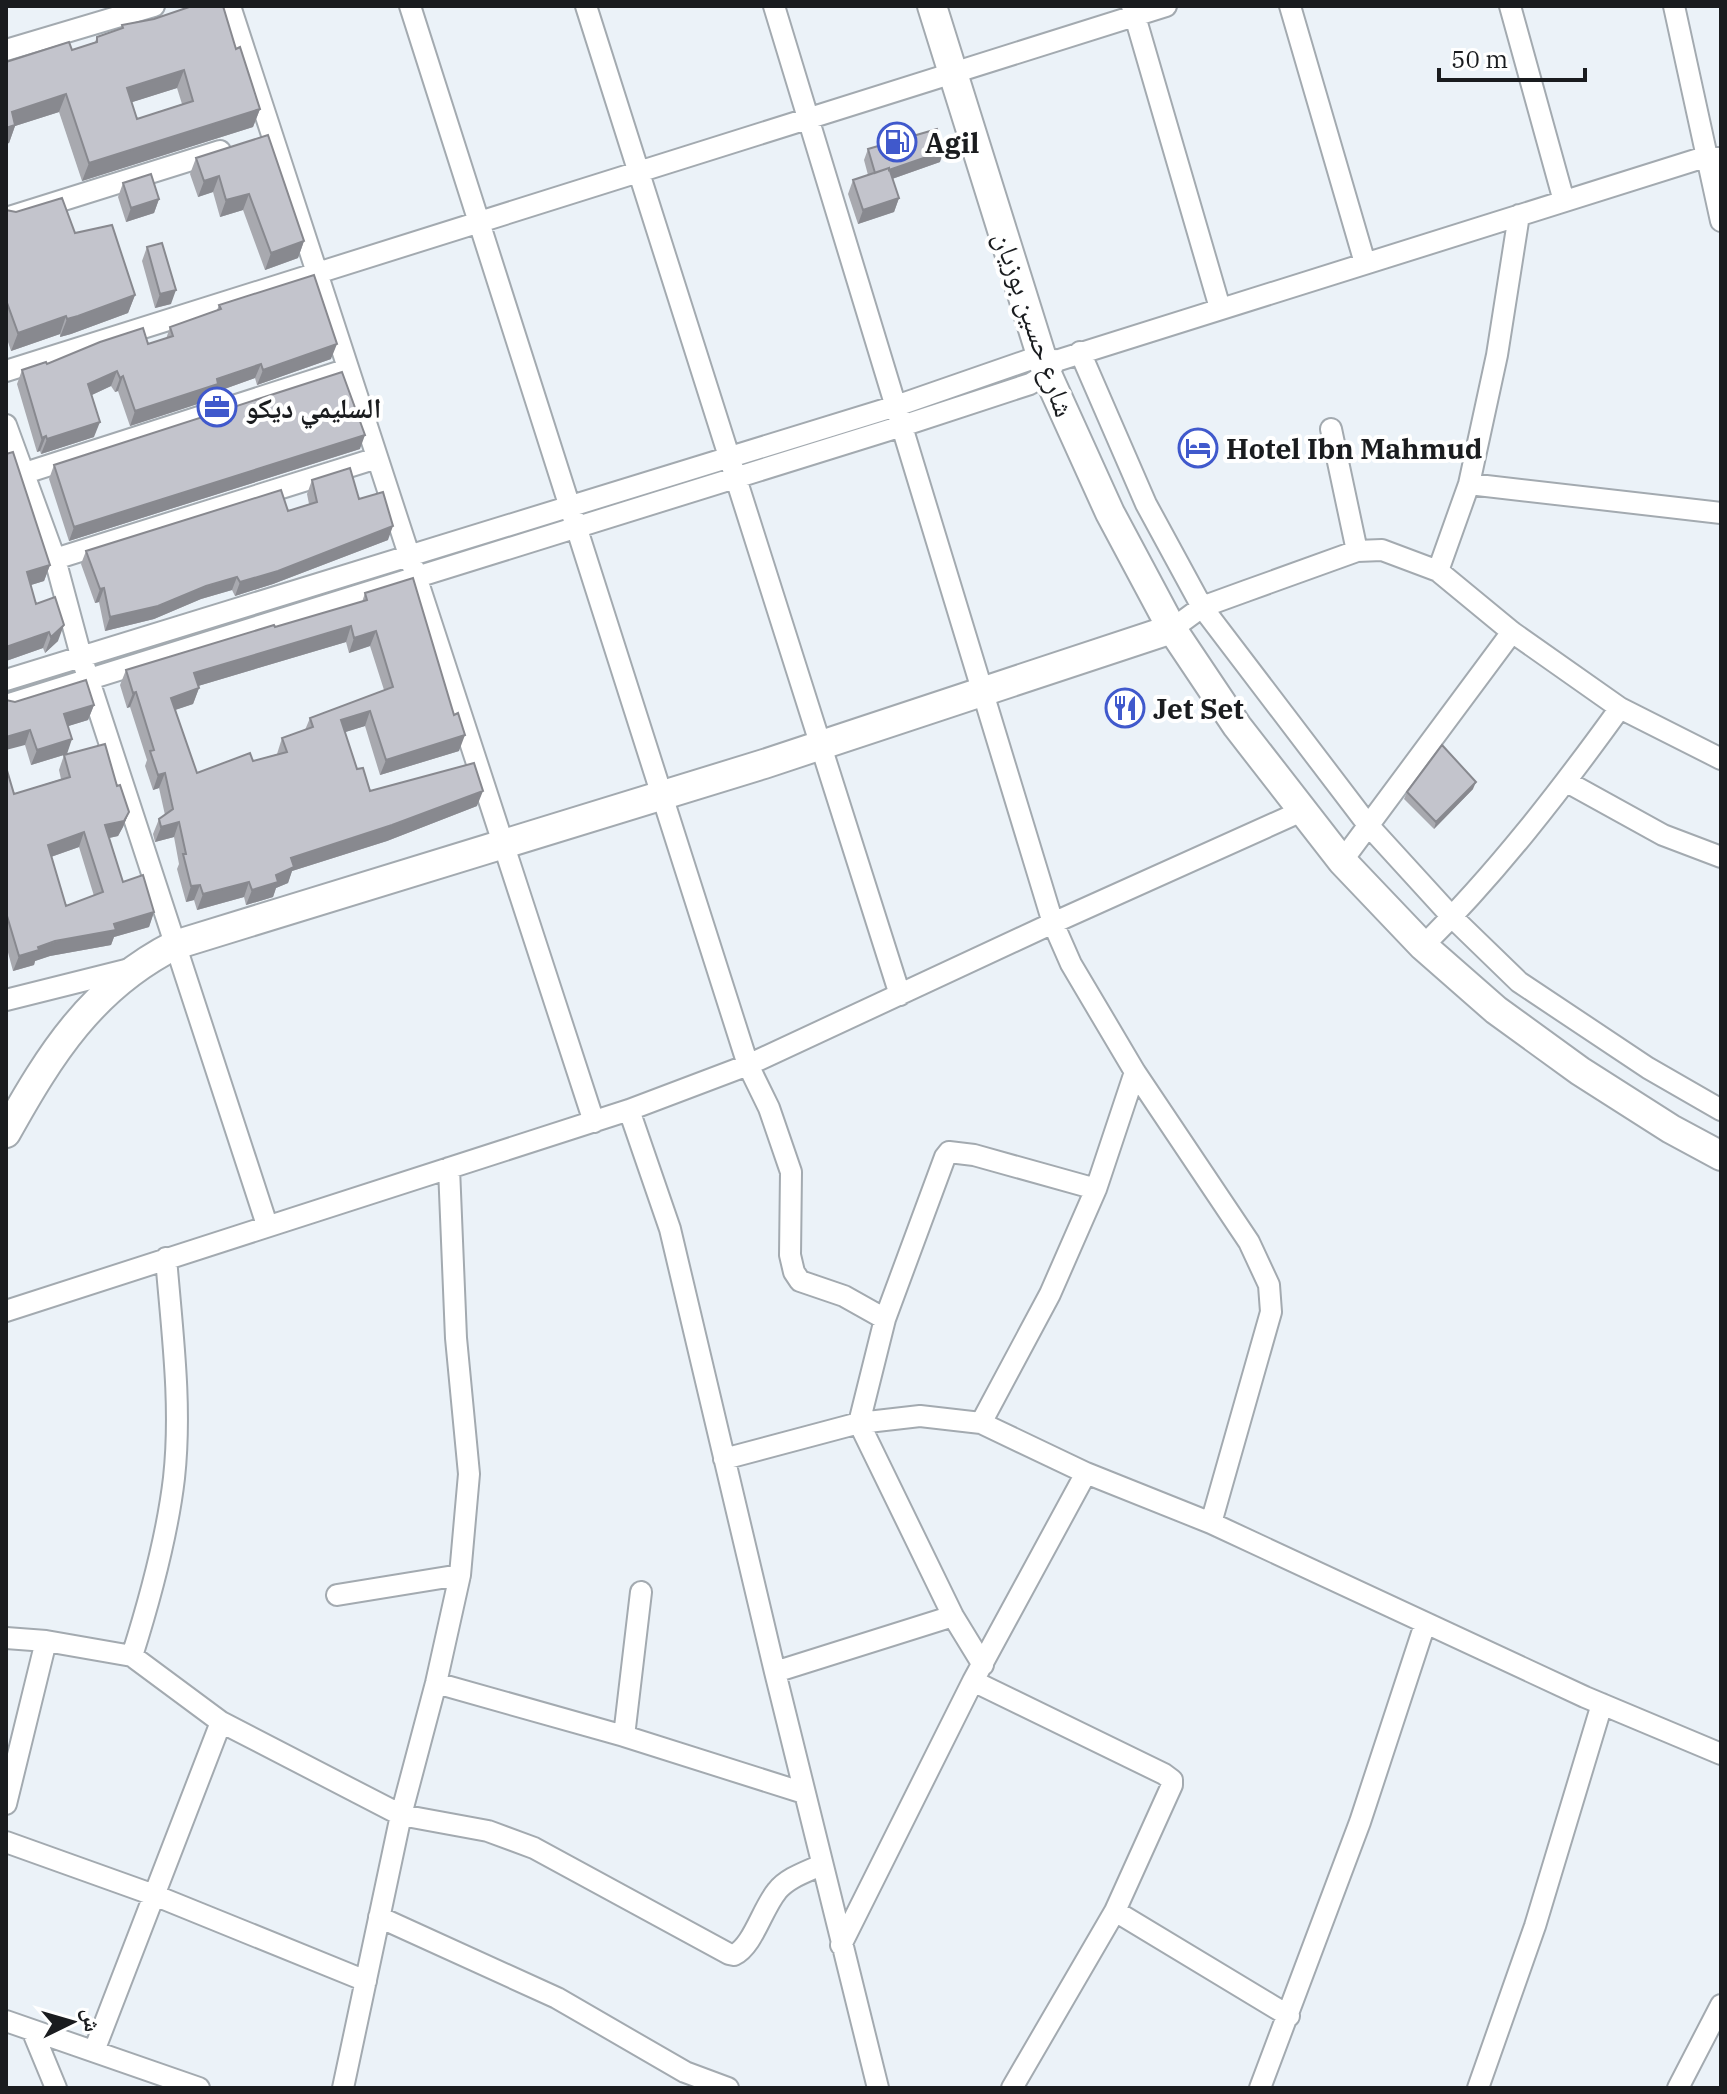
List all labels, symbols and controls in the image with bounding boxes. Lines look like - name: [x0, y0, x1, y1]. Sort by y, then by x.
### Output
- scale bar: [1439, 32, 1585, 82]
- text: 50 m: [1451, 43, 1508, 75]
- fuel station icon: Agil: [876, 121, 918, 163]
- place label: Agil: [925, 124, 979, 161]
- street label: شارع حسين بوزيان: [986, 226, 1084, 422]
- office icon: السليمي ديكو: [196, 386, 238, 428]
- place label: السليمي ديكو: [245, 389, 381, 430]
- hotel icon: Hotel Ibn Mahmud: [1177, 427, 1219, 469]
- place label: Hotel Ibn Mahmud: [1226, 430, 1483, 467]
- restaurant icon: Jet Set: [1104, 687, 1146, 729]
- place label: Jet Set: [1153, 690, 1244, 727]
- north arrow: [32, 1982, 112, 2062]
- text: ش: [77, 2007, 108, 2033]

